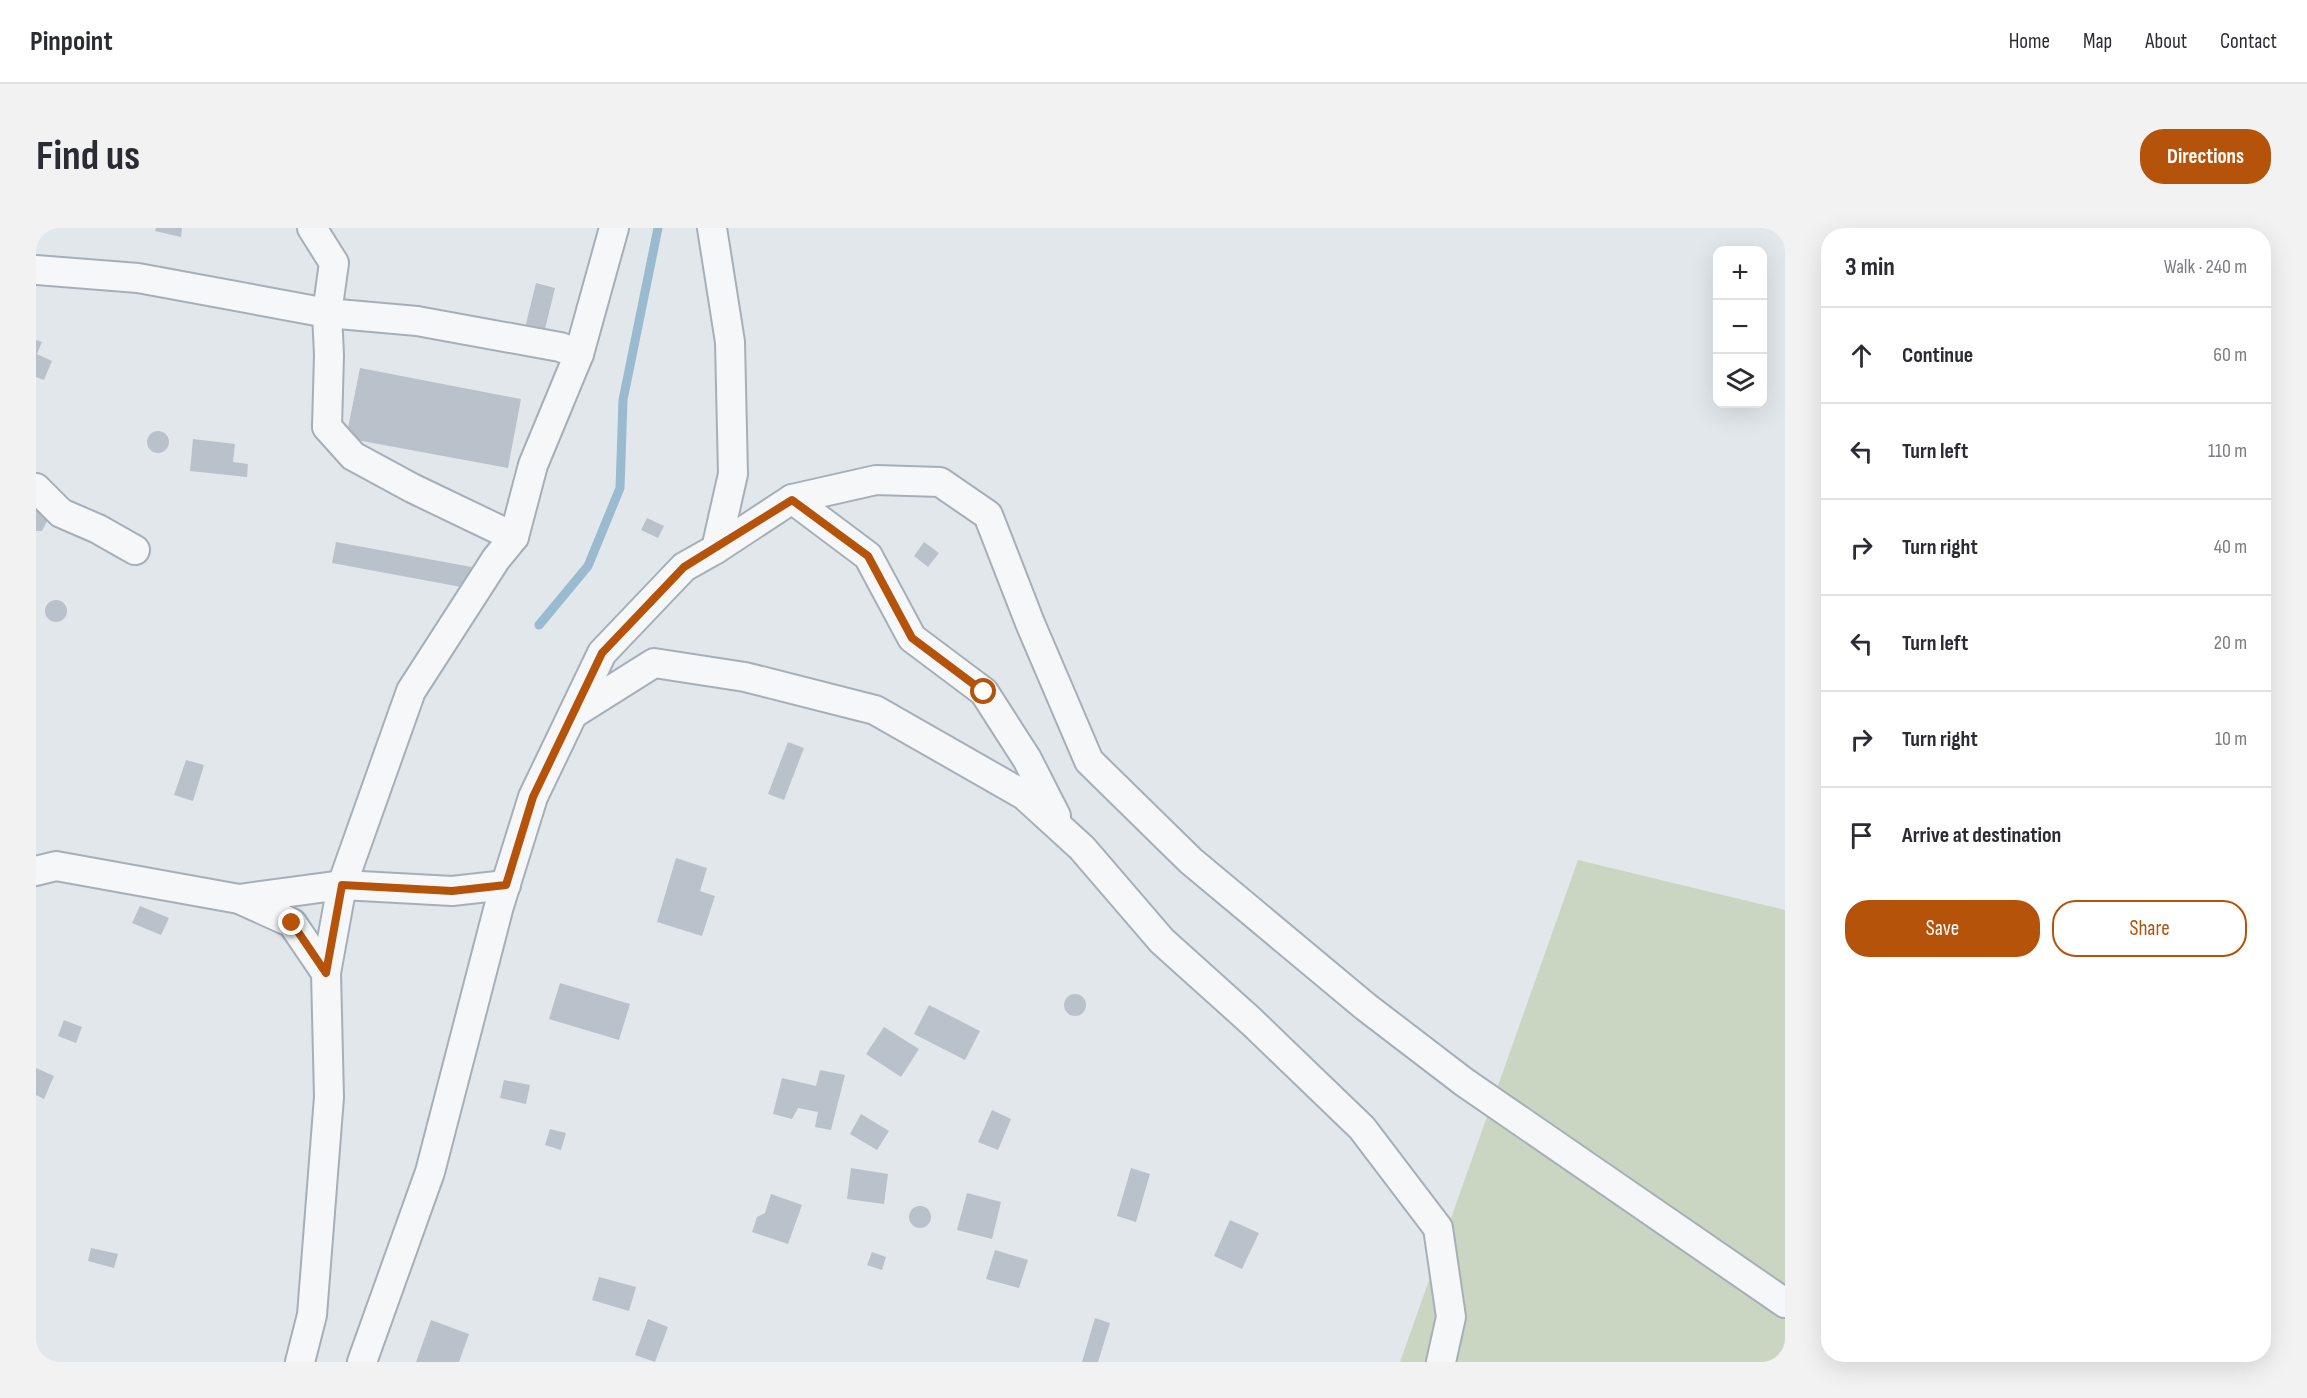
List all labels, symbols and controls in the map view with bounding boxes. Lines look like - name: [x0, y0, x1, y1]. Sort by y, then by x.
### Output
- text: Pinpoint: [30, 25, 113, 58]
- text: Home: [2009, 29, 2050, 54]
- text: Map: [2083, 29, 2112, 54]
- text: About: [2145, 29, 2187, 54]
- text: Contact: [2220, 29, 2277, 54]
- button: Directions: [2140, 129, 2271, 184]
- text: Find us: [36, 131, 140, 182]
- map controls: [1713, 246, 1767, 408]
- button: +: [1713, 246, 1767, 300]
- text: 3 min: [1845, 252, 1895, 283]
- text: Walk · 240 m: [2164, 255, 2247, 279]
- button: −: [1713, 300, 1767, 354]
- icon: ahead: [1845, 339, 1878, 372]
- text: Continue: [1902, 342, 1973, 369]
- text: 60 m: [2213, 343, 2247, 367]
- button: layers: [1713, 354, 1767, 408]
- icon: left: [1845, 435, 1878, 468]
- text: Turn left: [1902, 438, 1968, 465]
- text: 110 m: [2208, 439, 2247, 463]
- icon: right: [1845, 531, 1878, 564]
- text: Turn right: [1902, 534, 1978, 561]
- text: 40 m: [2214, 535, 2247, 559]
- icon: left: [1845, 627, 1878, 660]
- text: Turn left: [1902, 630, 1968, 657]
- text: 20 m: [2214, 631, 2247, 655]
- route start: [970, 678, 996, 704]
- icon: right: [1845, 723, 1878, 756]
- text: Turn right: [1902, 726, 1978, 753]
- text: 10 m: [2215, 727, 2247, 751]
- icon: arrive: [1845, 819, 1878, 852]
- text: Arrive at destination: [1902, 822, 2061, 849]
- button: Save: [1845, 900, 2040, 957]
- button: Share: [2052, 900, 2247, 957]
- route end: [278, 909, 304, 935]

